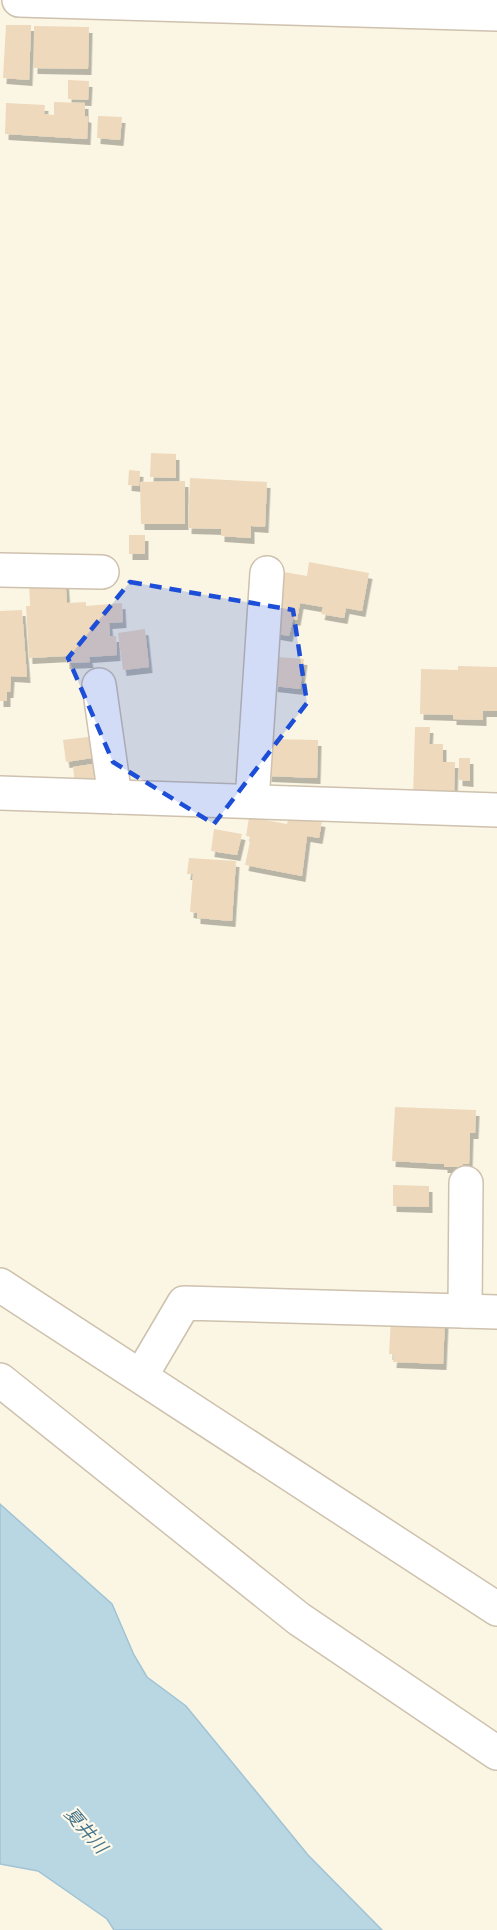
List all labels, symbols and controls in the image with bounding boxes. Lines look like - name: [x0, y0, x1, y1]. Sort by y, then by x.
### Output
- water label: 夏井川: [60, 1803, 113, 1859]

